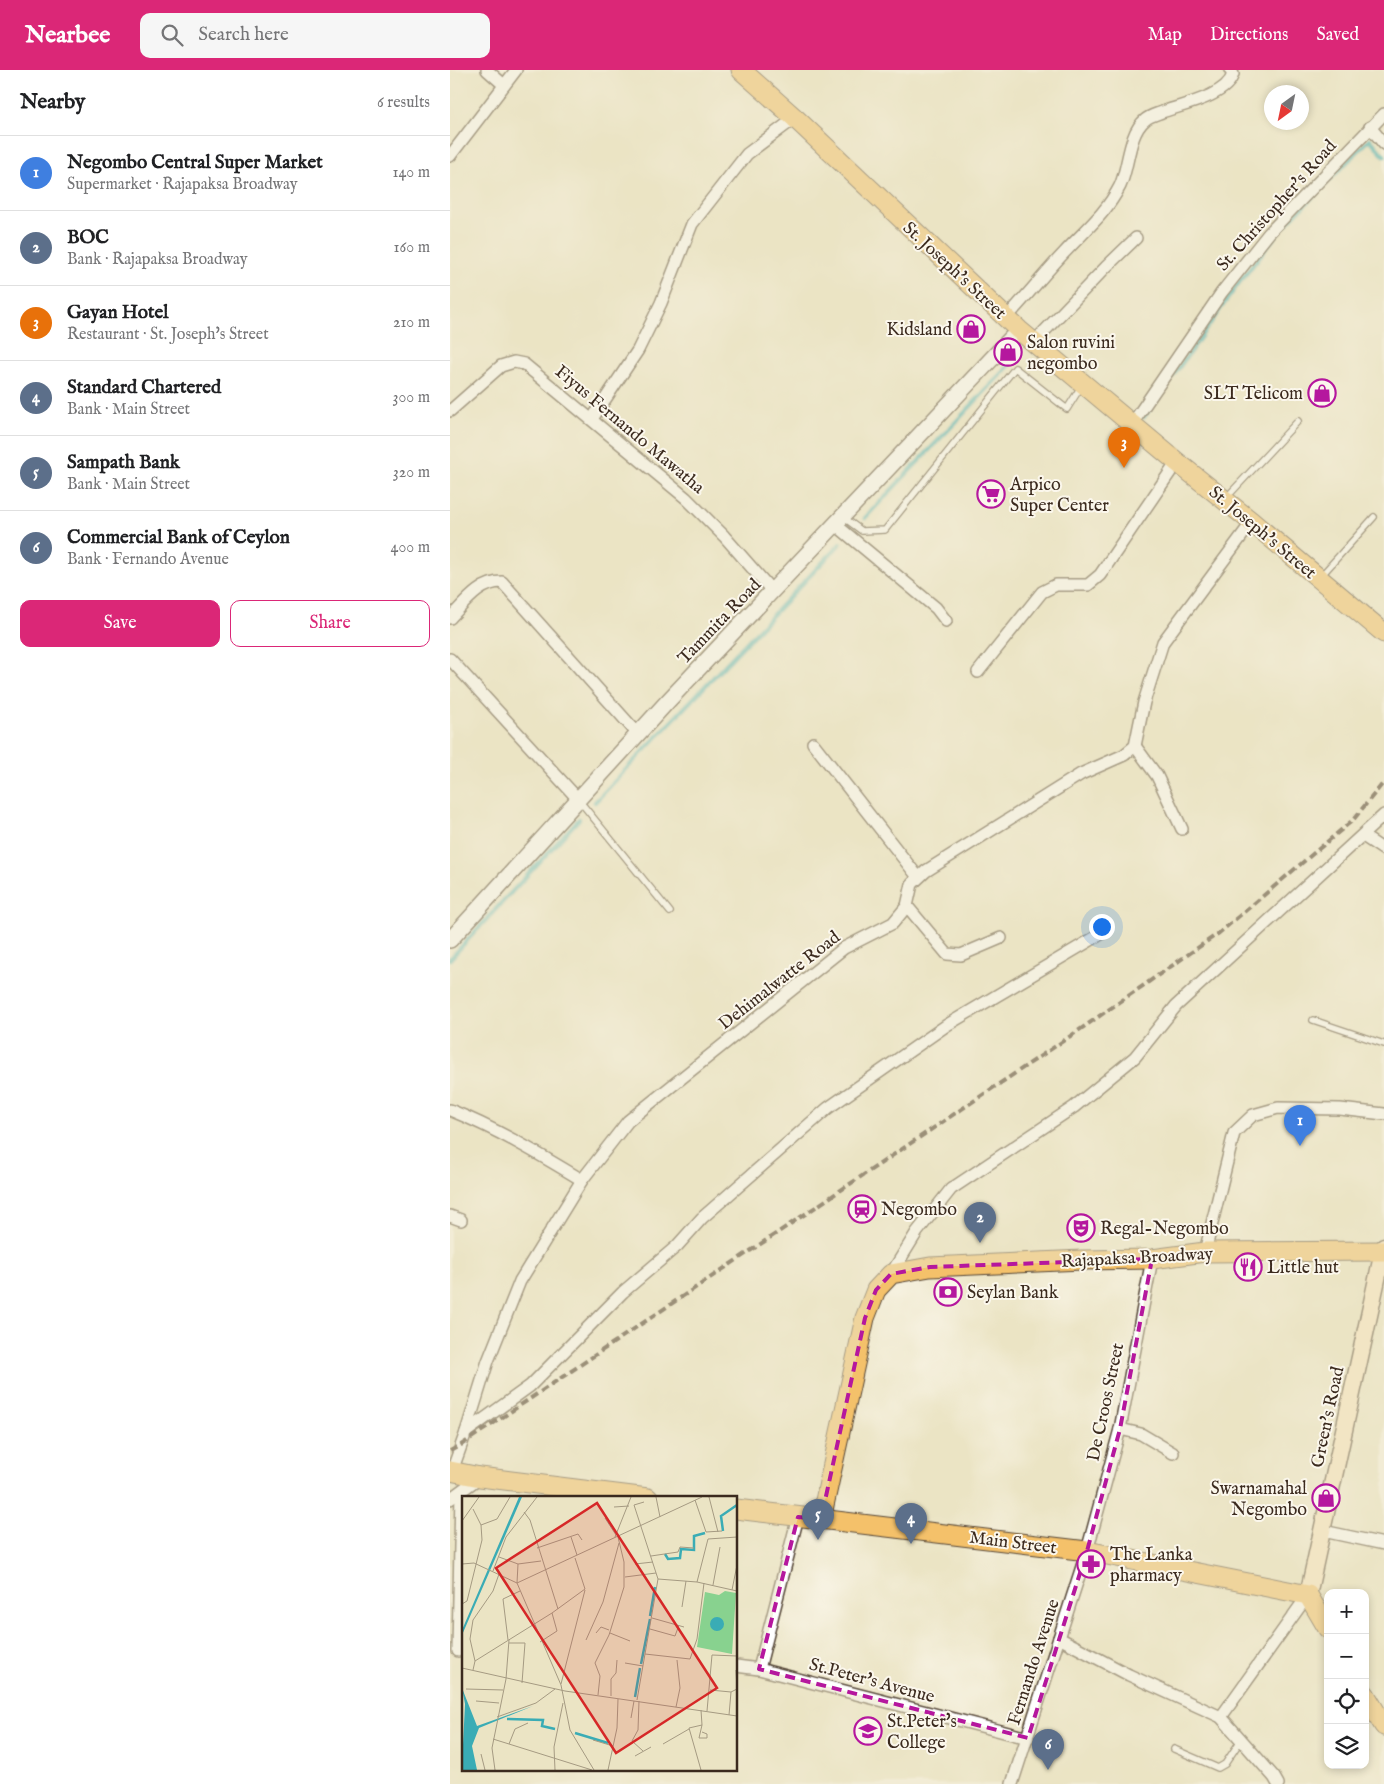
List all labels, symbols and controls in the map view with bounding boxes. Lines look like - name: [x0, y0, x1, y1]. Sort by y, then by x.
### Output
- search box: [140, 13, 490, 58]
- text: Nearbee: [25, 20, 110, 51]
- icon: search: [158, 21, 186, 49]
- text: Search here: [198, 23, 289, 47]
- text: Map: [1148, 24, 1182, 47]
- text: Directions: [1210, 24, 1288, 47]
- text: Saved: [1316, 24, 1359, 47]
- north arrow: [1264, 85, 1309, 130]
- text: Nearby: [20, 89, 85, 116]
- text: 6 results: [377, 93, 430, 113]
- street label: St. Christopher's Road: [1212, 135, 1342, 277]
- text: Negombo Central Super Market: [67, 151, 323, 175]
- text: 1: [33, 163, 39, 183]
- text: 140 m: [392, 163, 430, 183]
- text: Supermarket · Rajapaksa Broadway: [67, 175, 298, 195]
- street label: St. Joseph's Street: [897, 217, 1011, 325]
- text: BOC: [67, 226, 109, 250]
- text: 2: [32, 238, 40, 258]
- text: 160 m: [394, 238, 430, 258]
- text: Bank · Rajapaksa Broadway: [67, 250, 248, 270]
- text: Gayan Hotel: [67, 301, 169, 325]
- text: 3: [33, 313, 39, 333]
- text: 210 m: [393, 313, 430, 333]
- shop icon: Kidsland: [956, 314, 986, 344]
- place label: Kidsland: [886, 319, 952, 342]
- text: Restaurant · St. Joseph's Street: [67, 325, 269, 345]
- place label: Salon ruvini negombo: [1027, 332, 1115, 376]
- shop icon: Salon ruvini negombo: [993, 337, 1023, 367]
- street label: Fiyus Fernando Mawatha: [549, 361, 709, 500]
- text: Standard Chartered: [67, 376, 221, 400]
- shop icon: SLT Telicom: [1307, 378, 1337, 408]
- place label: SLT Telicom: [1204, 383, 1303, 406]
- text: 4: [32, 388, 40, 408]
- text: 300 m: [392, 388, 430, 408]
- text: Bank · Main Street: [67, 400, 190, 420]
- pin: 3: [1108, 427, 1140, 468]
- text: Sampath Bank: [67, 451, 180, 475]
- text: 5: [33, 463, 39, 483]
- text: 320 m: [393, 463, 430, 483]
- place label: Arpico Super Center: [1009, 474, 1109, 518]
- text: Bank · Main Street: [67, 475, 190, 495]
- supermarket icon: Arpico Super Center: [976, 479, 1006, 509]
- street label: St. Joseph's Street: [1204, 481, 1321, 585]
- text: Commercial Bank of Ceylon: [67, 526, 290, 550]
- text: 6: [33, 538, 39, 558]
- text: 400 m: [391, 538, 430, 558]
- text: Bank · Fernando Avenue: [67, 550, 229, 570]
- street label: Tammita Road: [673, 574, 767, 670]
- button: Save: [20, 600, 220, 647]
- button: Share: [230, 600, 430, 647]
- your location: [1089, 914, 1115, 940]
- street label: Dehimalwatte Road: [714, 926, 846, 1036]
- pin: 1: [1284, 1105, 1316, 1146]
- station icon: Negombo: [847, 1194, 877, 1224]
- place label: Negombo: [881, 1199, 957, 1222]
- pin: 2: [964, 1202, 996, 1243]
- theatre icon: Regal-Negombo: [1066, 1213, 1096, 1243]
- place label: Regal-Negombo: [1100, 1218, 1229, 1241]
- street label: Rajapaksa Broadway: [1060, 1243, 1214, 1274]
- restaurant icon: Little hut: [1233, 1252, 1263, 1282]
- place label: Little hut: [1267, 1257, 1339, 1280]
- bank icon: Seylan Bank: [933, 1277, 963, 1307]
- place label: Seylan Bank: [967, 1282, 1059, 1305]
- street label: De Croos Street: [1083, 1341, 1130, 1464]
- street label: Green's Road: [1307, 1364, 1350, 1470]
- place label: Swarnamahal Negombo: [1210, 1478, 1307, 1522]
- shop icon: Swarnamahal Negombo: [1311, 1483, 1341, 1513]
- inset map: [462, 1496, 738, 1772]
- pin: 5: [802, 1499, 834, 1540]
- pin: 4: [895, 1503, 927, 1544]
- street label: Main Street: [968, 1527, 1058, 1560]
- place label: The Lanka pharmacy: [1110, 1544, 1193, 1588]
- pharmacy icon: The Lanka pharmacy: [1076, 1549, 1106, 1579]
- map controls: [1324, 1589, 1369, 1769]
- button: +: [1324, 1589, 1369, 1634]
- street label: Fernando Avenue: [1003, 1596, 1066, 1728]
- button: −: [1324, 1634, 1369, 1679]
- street label: St.Peter's Avenue: [806, 1654, 937, 1709]
- button: locate: [1324, 1679, 1369, 1724]
- place label: St.Peter's College: [887, 1711, 957, 1755]
- school or university icon: St.Peter's College: [853, 1716, 883, 1746]
- button: layers: [1324, 1724, 1369, 1769]
- pin: 6: [1032, 1729, 1064, 1770]

